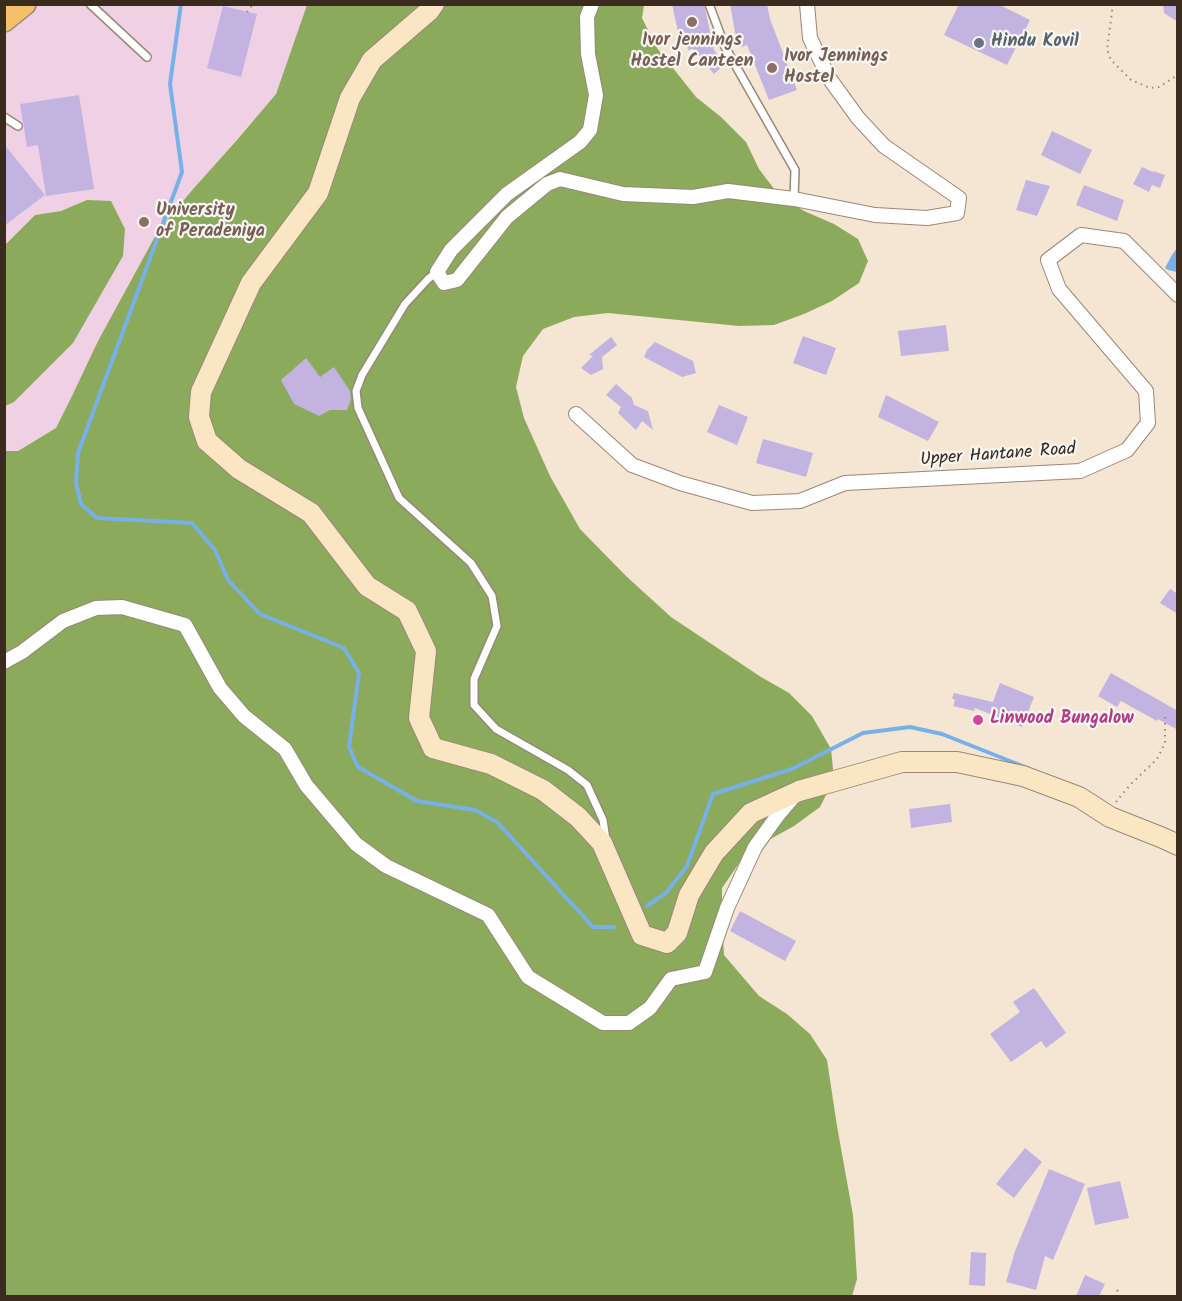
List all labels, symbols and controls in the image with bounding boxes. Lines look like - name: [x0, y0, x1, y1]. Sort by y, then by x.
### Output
- marker: Ivor jennings Hostel Canteen: [685, 15, 699, 29]
- place label: Ivor jennings Hostel Canteen: [631, 31, 753, 74]
- place label: Hindu Kovil: [991, 32, 1079, 54]
- marker: Hindu Kovil: [972, 36, 986, 50]
- place label: Ivor Jennings Hostel: [784, 47, 888, 90]
- marker: Ivor Jennings Hostel: [765, 61, 779, 75]
- place label: University of Peradeniya: [156, 201, 265, 244]
- marker: University of Peradeniya: [137, 215, 151, 229]
- street label: Upper Hantane Road: [920, 440, 1076, 472]
- place label: Linwood Bungalow: [990, 709, 1134, 731]
- marker: Linwood Bungalow: [971, 713, 985, 727]

